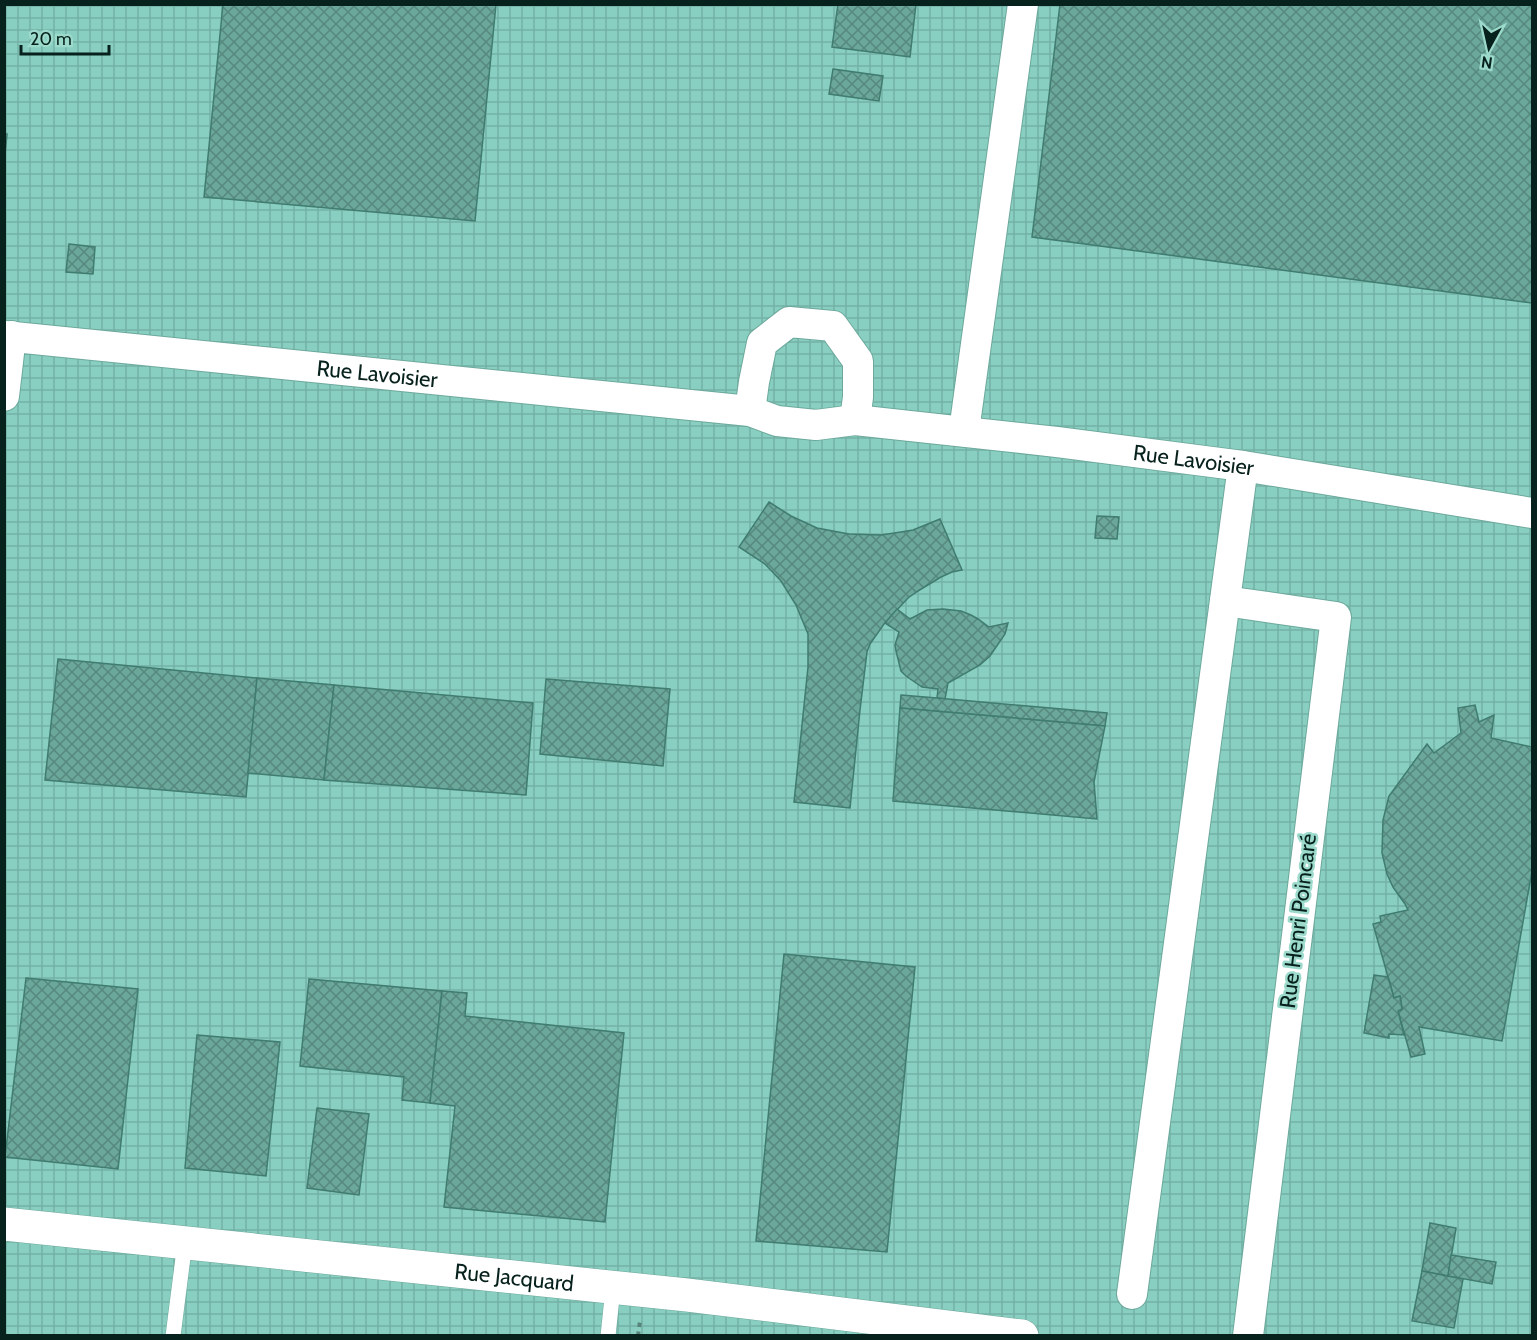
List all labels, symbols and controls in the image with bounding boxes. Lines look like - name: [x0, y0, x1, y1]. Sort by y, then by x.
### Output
- scale bar: [21, 18, 110, 56]
- north arrow: [1459, 18, 1519, 78]
- text: 20 m: [30, 28, 72, 50]
- text: N: [1480, 52, 1494, 73]
- street label: Rue Lavoisier: [315, 354, 439, 393]
- street label: Rue Lavoisier: [1132, 438, 1256, 481]
- street label: Rue Henri Poincaré: [1274, 832, 1322, 1010]
- street label: Rue Jacquard: [453, 1257, 575, 1297]

